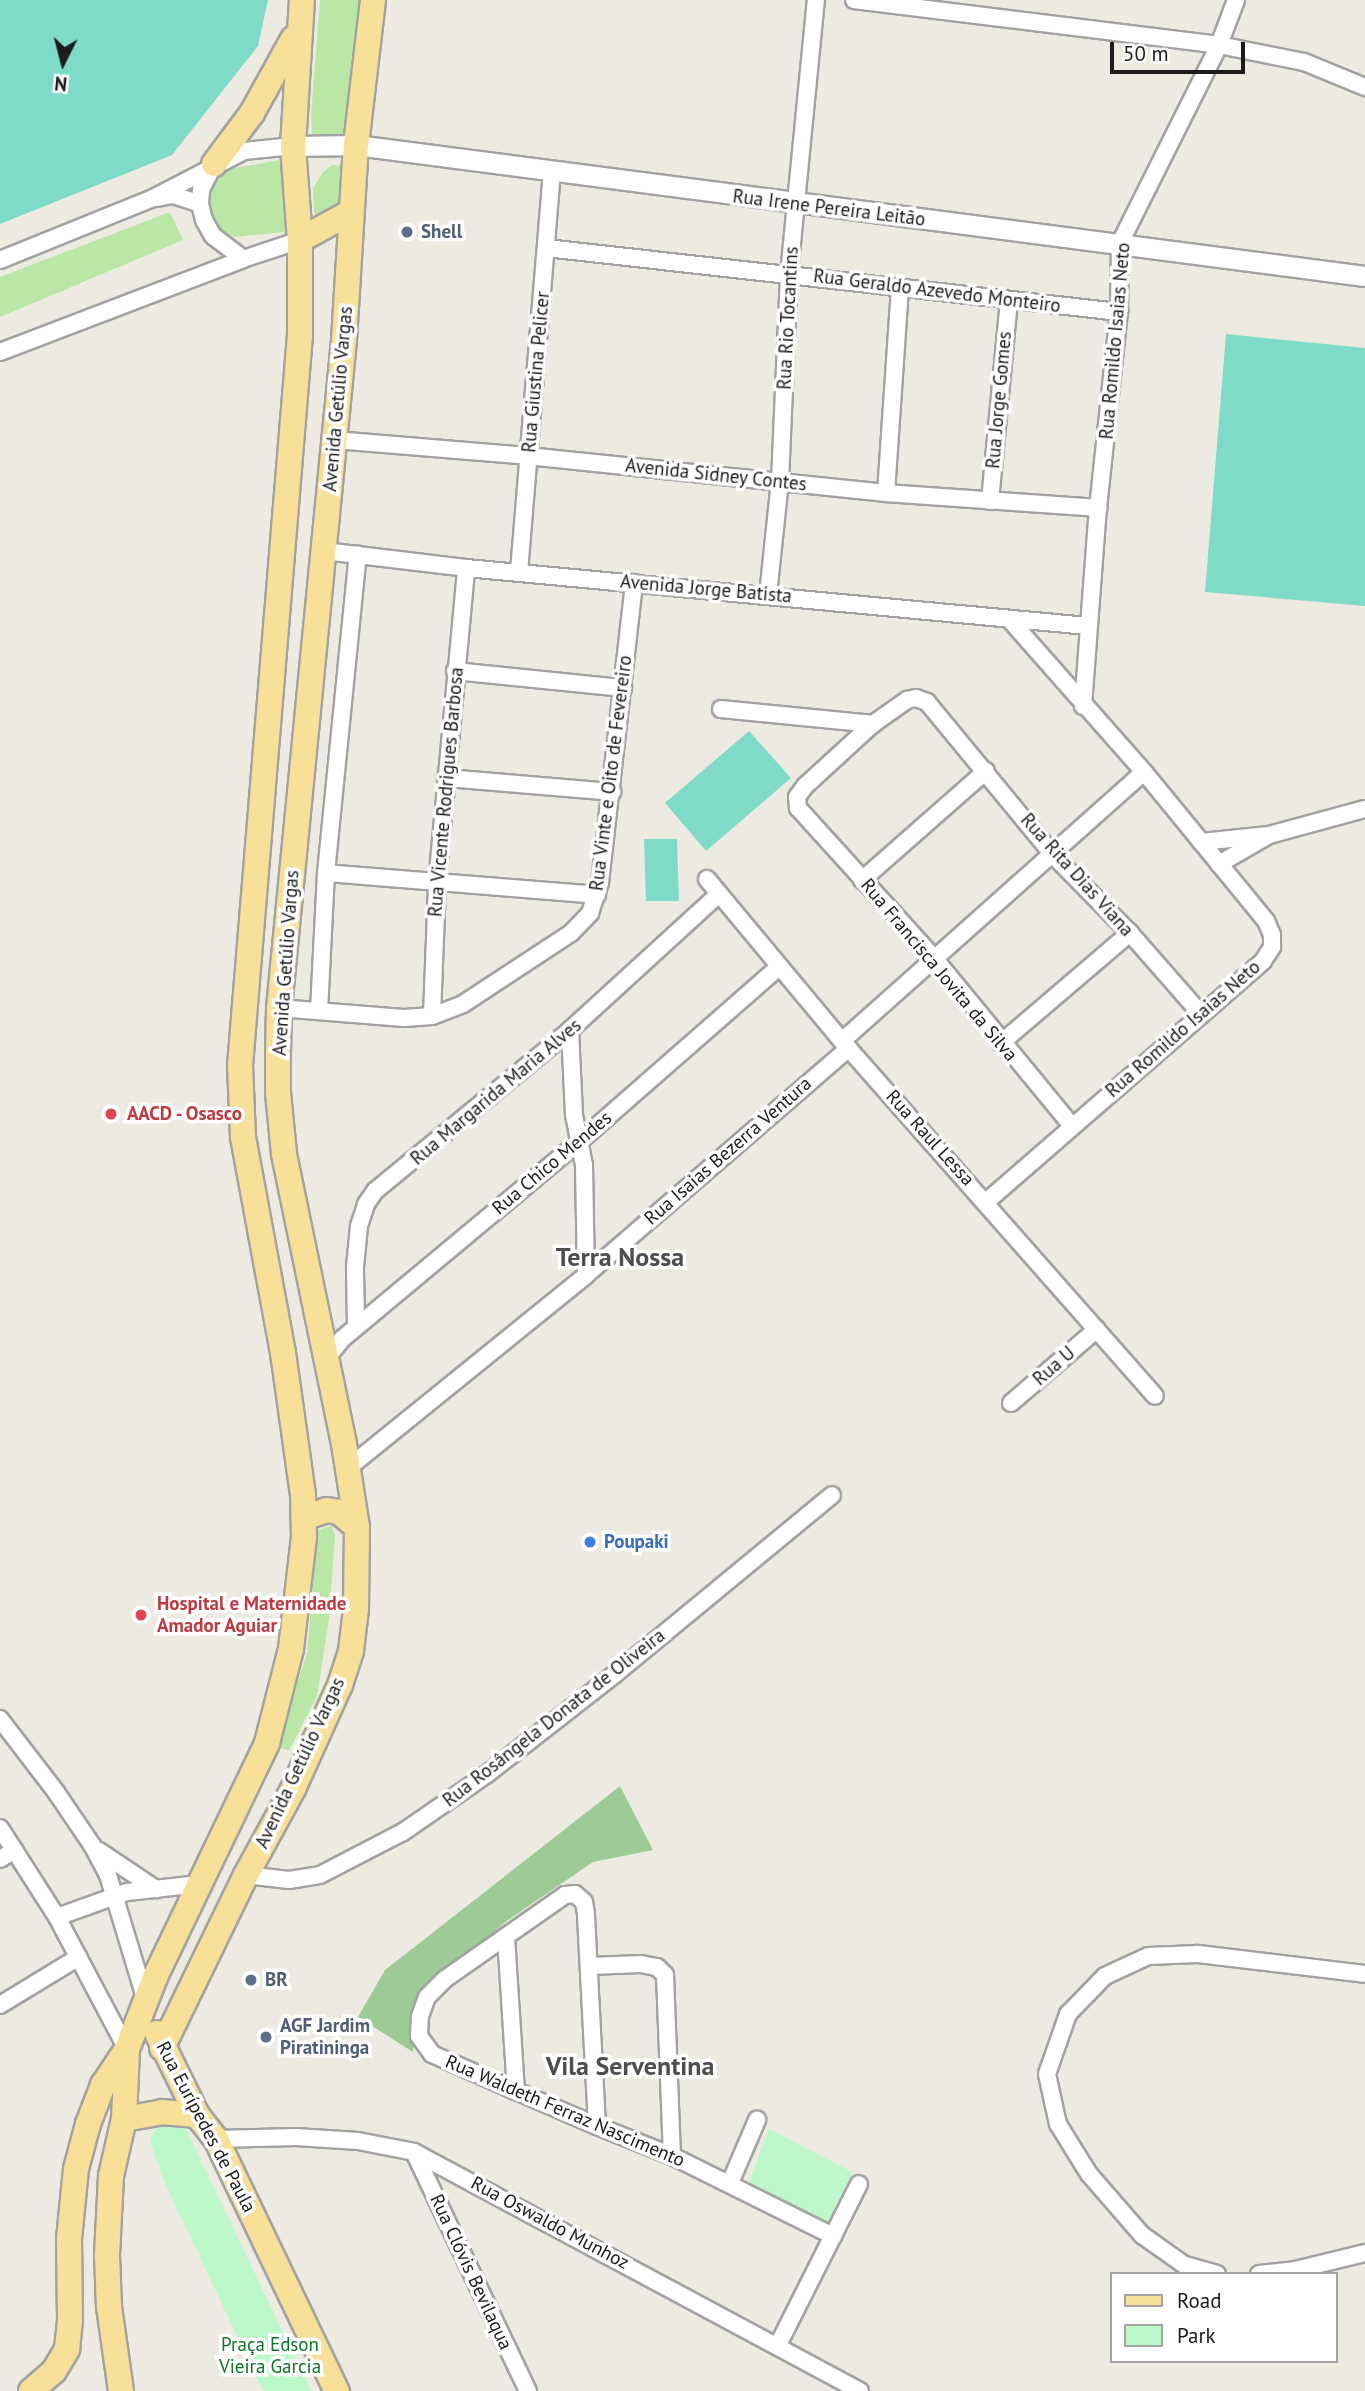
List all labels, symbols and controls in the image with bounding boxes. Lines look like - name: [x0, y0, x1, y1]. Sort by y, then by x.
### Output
- north arrow: [28, 28, 98, 98]
- scale bar: [1113, 28, 1248, 72]
- text: 50 m: [1123, 40, 1169, 67]
- text: N: [53, 71, 68, 96]
- street label: Rua Irene Pereira Leitão: [731, 185, 927, 231]
- place label: Shell: [421, 221, 462, 243]
- marker: Shell: [399, 224, 415, 240]
- street label: Rua Romildo Isaias Neto: [1095, 242, 1135, 440]
- street label: Rua Rio Tocantins: [773, 245, 803, 391]
- street label: Rua Geraldo Azevedo Monteiro: [812, 264, 1062, 318]
- street label: Rua Giustina Pelicer: [518, 290, 554, 454]
- street label: Avenida Getúlio Vargas: [319, 305, 357, 493]
- street label: Rua Jorge Gomes: [982, 330, 1016, 470]
- street label: Avenida Sidney Contes: [624, 454, 808, 496]
- street label: Avenida Jorge Batista: [619, 570, 793, 608]
- street label: Rua Vinte e Oito de Fevereiro: [585, 654, 637, 892]
- street label: Rua Vicente Rodrigues Barbosa: [424, 666, 468, 918]
- street label: Rua Rita Dias Viana: [1016, 809, 1138, 941]
- street label: Avenida Getúlio Vargas: [268, 869, 304, 1057]
- street label: Rua Francisca Jovita da Silva: [856, 874, 1022, 1066]
- street label: Rua Romildo Isaias Neto: [1101, 956, 1265, 1102]
- street label: Rua Margarida Maria Alves: [406, 1014, 586, 1170]
- street label: Rua Isaias Bezerra Ventura: [640, 1072, 816, 1230]
- street label: Rua Raul Lessa: [881, 1085, 979, 1191]
- place label: AACD - Osasco: [127, 1103, 245, 1125]
- marker: AACD - Osasco: [101, 1104, 121, 1124]
- street label: Rua Chico Mendes: [488, 1107, 616, 1219]
- district label: Terra Nossa: [556, 1241, 684, 1273]
- street label: Rua U: [1028, 1342, 1080, 1390]
- place label: Poupaki: [604, 1531, 669, 1553]
- marker: Poupaki: [582, 1534, 598, 1550]
- place label: Hospital e Maternidade Amador Aguiar: [157, 1593, 346, 1637]
- marker: Hospital e Maternidade Amador Aguiar: [131, 1605, 151, 1625]
- street label: Rua Rosângela Donata de Oliveira: [438, 1624, 670, 1812]
- street label: Avenida Getúlio Vargas: [250, 1674, 350, 1852]
- place label: BR: [265, 1969, 288, 1991]
- marker: BR: [243, 1972, 259, 1988]
- place label: AGF Jardim Piratininga: [280, 2015, 370, 2059]
- marker: AGF Jardim Piratininga: [258, 2029, 274, 2045]
- street label: Rua Eurípedes de Paula: [151, 2038, 261, 2216]
- street label: Rua Waldeth Ferraz Nascimento: [441, 2050, 689, 2172]
- district label: Vila Serventina: [546, 2050, 714, 2082]
- street label: Rua Oswaldo Munhoz: [467, 2172, 633, 2274]
- street label: Rua Clóvis Bevilaqua: [425, 2191, 517, 2353]
- legend: [1110, 2272, 1337, 2363]
- text: Road: [1177, 2287, 1221, 2314]
- text: Park: [1177, 2322, 1216, 2349]
- park label: Praça Edson Vieira Garcia: [219, 2334, 321, 2378]

